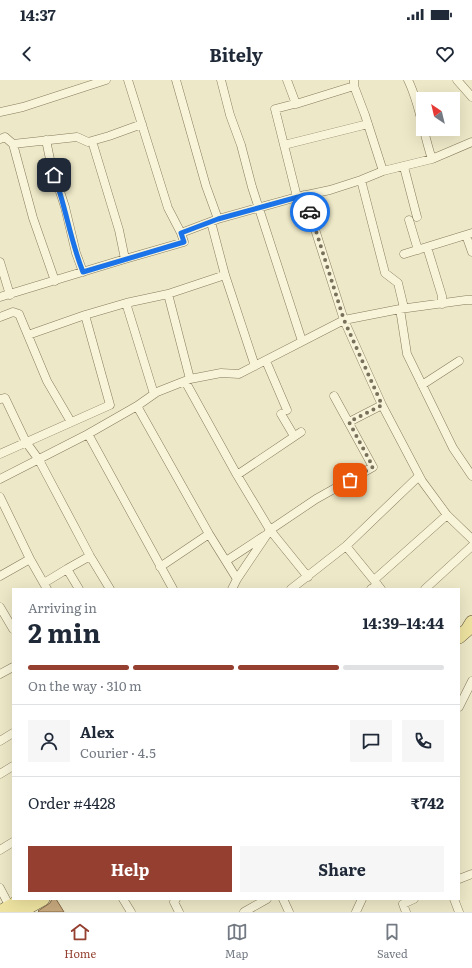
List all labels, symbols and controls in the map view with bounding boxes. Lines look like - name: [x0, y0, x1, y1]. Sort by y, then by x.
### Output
- text: 14:37: [20, 3, 56, 26]
- text: Bitely: [209, 41, 263, 68]
- icon: back: [16, 43, 38, 65]
- icon: heart: [434, 43, 456, 65]
- north arrow: [416, 92, 460, 136]
- map controls: [416, 92, 460, 136]
- pin: [37, 158, 71, 192]
- icon: home: [43, 164, 65, 186]
- courier: [290, 192, 330, 232]
- icon: car: [299, 201, 321, 223]
- pin: [333, 463, 367, 497]
- icon: bag: [339, 469, 361, 491]
- text: Arriving in: [28, 598, 97, 617]
- text: 14:39–14:44: [363, 611, 444, 634]
- text: 2 min: [28, 612, 101, 651]
- text: On the way · 310 m: [28, 676, 142, 695]
- button: person: [28, 720, 70, 762]
- text: Alex: [80, 720, 114, 743]
- button: chat: [350, 720, 392, 762]
- button: phone: [402, 720, 444, 762]
- text: Courier · 4.5: [80, 743, 156, 762]
- text: Order #4428: [28, 791, 116, 814]
- text: ₹742: [411, 791, 444, 814]
- button: Help: [28, 846, 232, 892]
- button: Share: [240, 846, 444, 892]
- tab: Home: [64, 921, 96, 961]
- tab: Map: [225, 921, 248, 961]
- tab: Saved: [377, 921, 408, 961]

